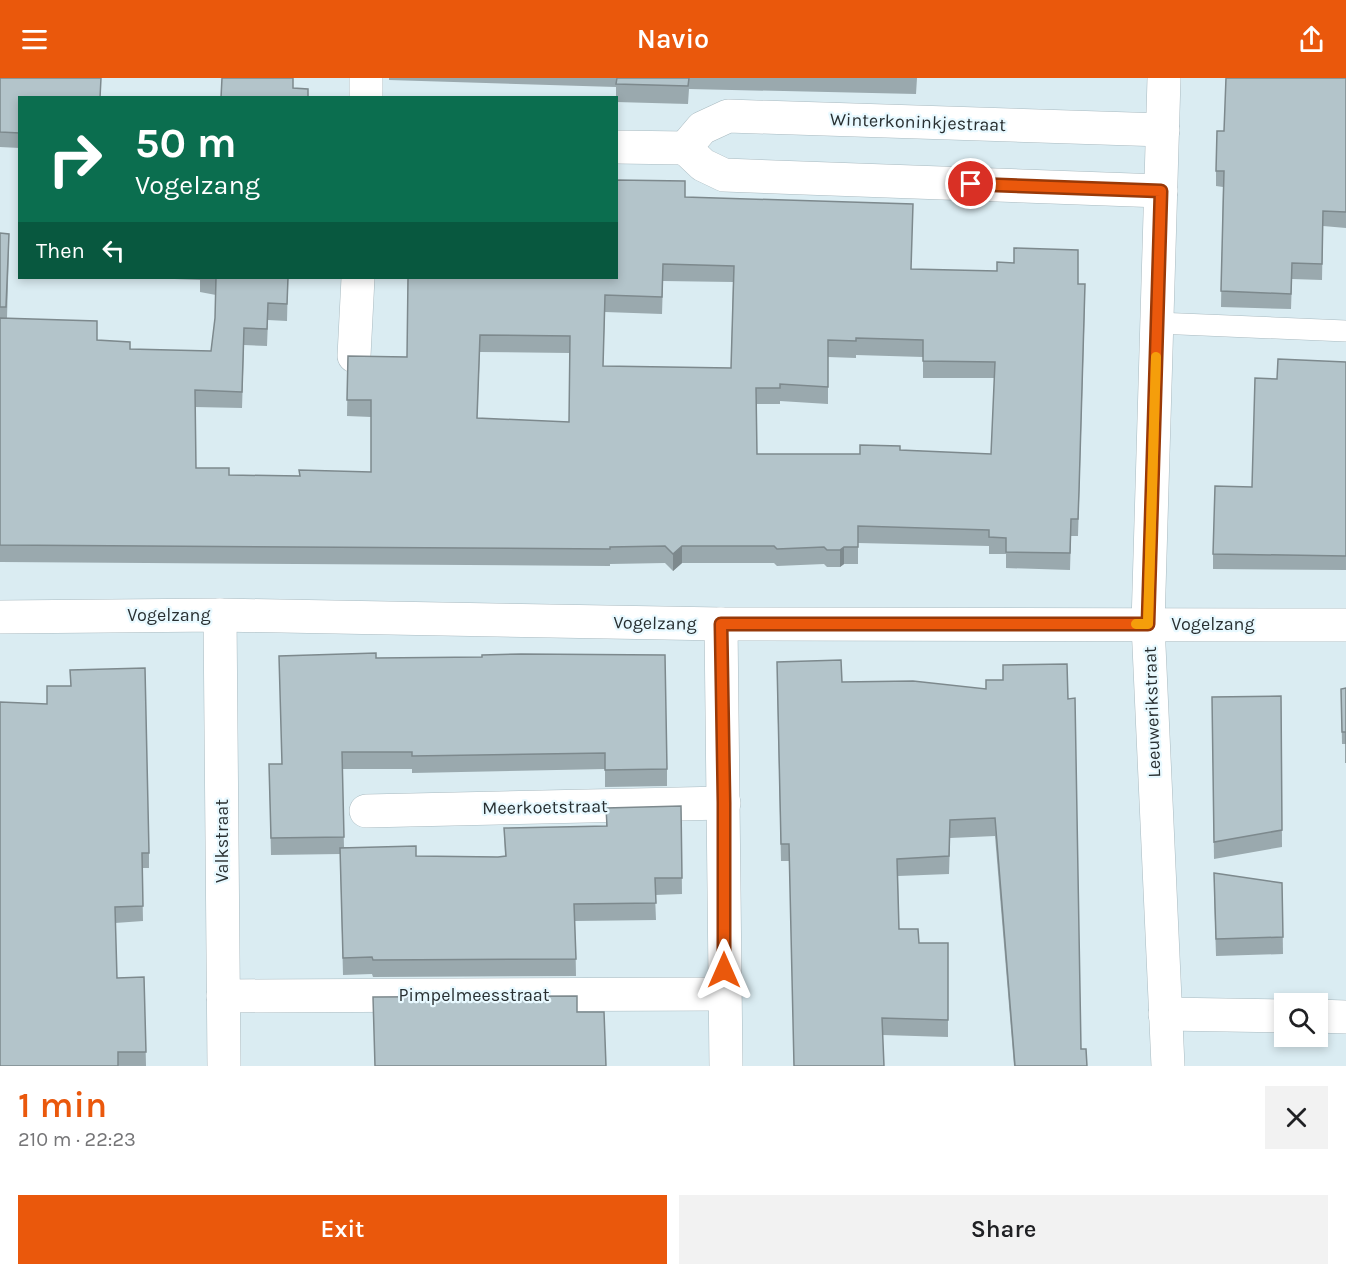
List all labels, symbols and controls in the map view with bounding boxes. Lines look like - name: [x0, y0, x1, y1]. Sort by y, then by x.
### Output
- icon: menu: [18, 23, 51, 56]
- text: Navio: [637, 23, 709, 55]
- icon: share: [1295, 23, 1328, 56]
- street label: Winterkoninkjestraat: [830, 108, 1007, 136]
- text: 50 m: [135, 118, 237, 168]
- icon: right: [36, 120, 114, 198]
- pin: [945, 158, 996, 209]
- icon: arrive: [954, 167, 987, 200]
- text: Vogelzang: [135, 169, 260, 201]
- icon: left: [97, 234, 130, 267]
- text: Then: [36, 238, 85, 264]
- street label: Vogelzang: [127, 604, 211, 626]
- street label: Vogelzang: [613, 611, 697, 635]
- street label: Vogelzang: [1171, 613, 1255, 635]
- street label: Leeuwerikstraat: [1139, 646, 1165, 778]
- street label: Meerkoetstraat: [482, 795, 608, 819]
- street label: Valkstraat: [211, 799, 233, 883]
- position arrow: [692, 938, 756, 1002]
- street label: Pimpelmeesstraat: [398, 984, 550, 1006]
- map controls: [1274, 993, 1328, 1047]
- button: search: [1274, 993, 1328, 1047]
- text: 1 min: [18, 1084, 107, 1126]
- button: close: [1265, 1086, 1328, 1149]
- text: 210 m · 22:23: [18, 1128, 136, 1151]
- button: Exit: [18, 1195, 667, 1264]
- button: Share: [679, 1195, 1328, 1264]

